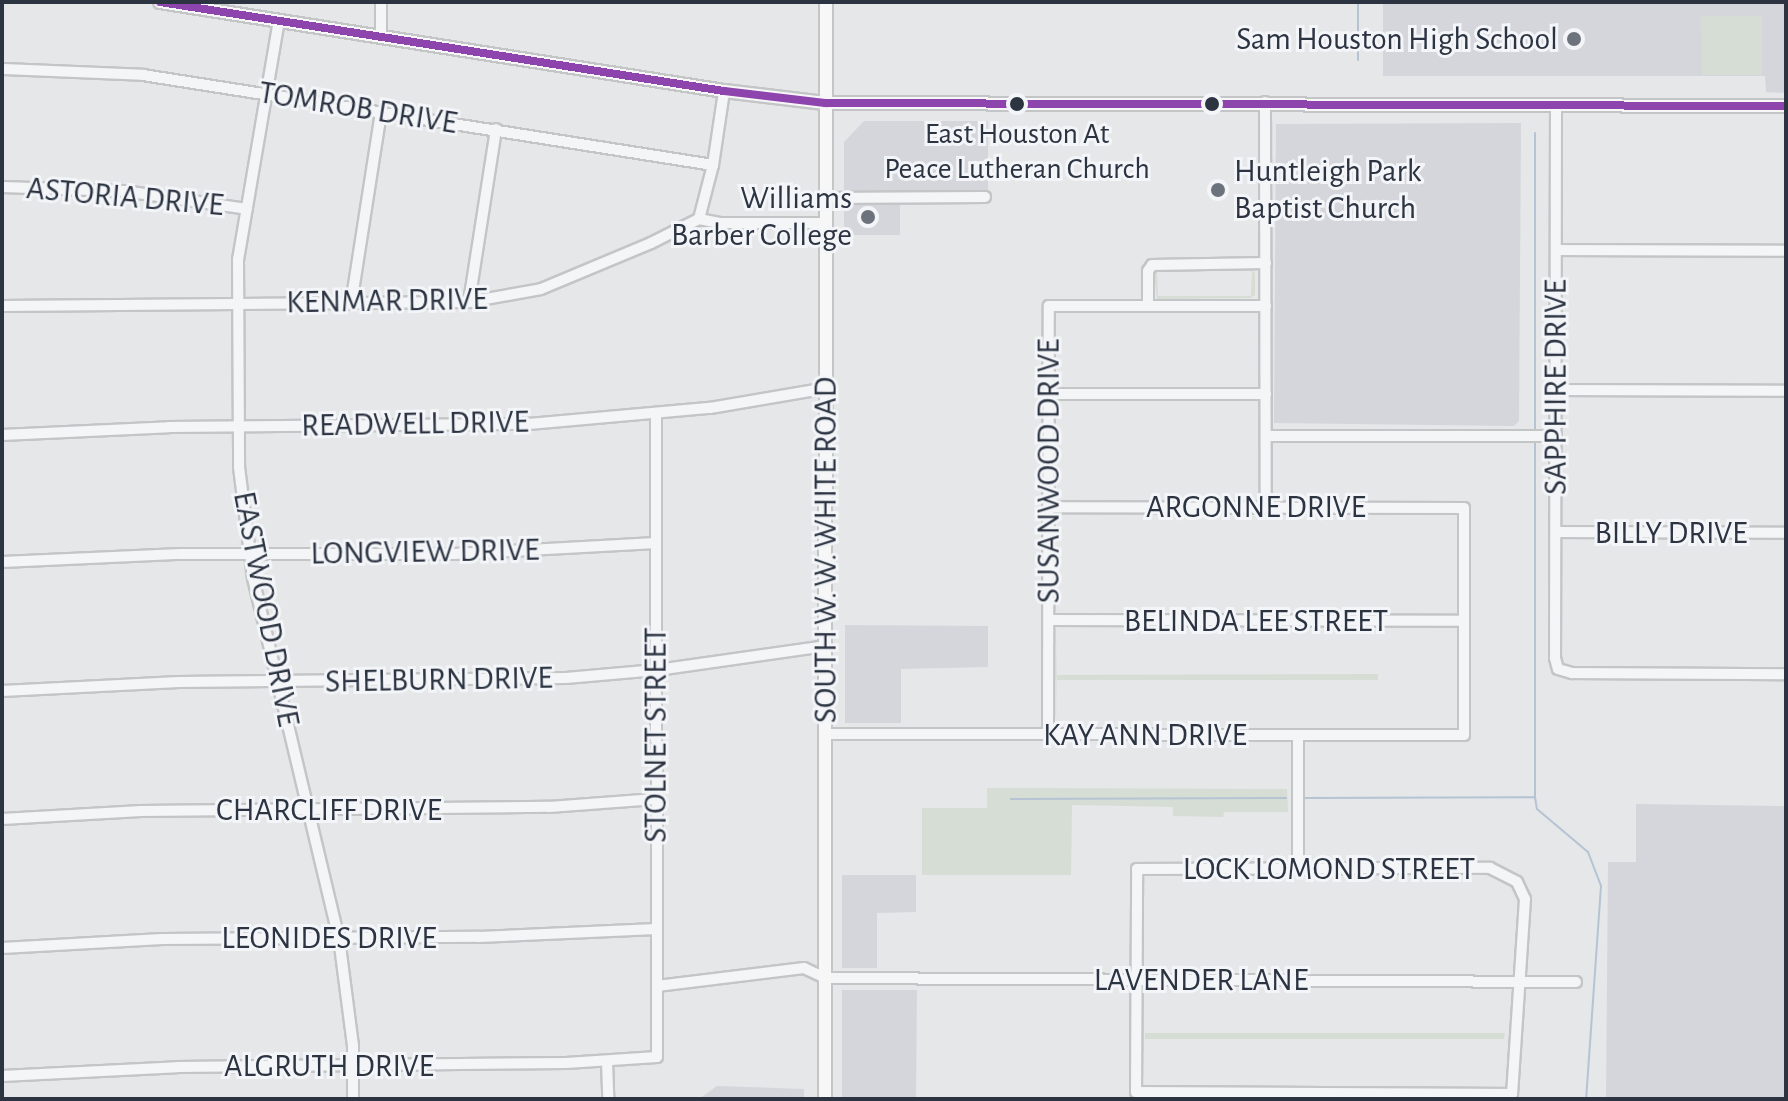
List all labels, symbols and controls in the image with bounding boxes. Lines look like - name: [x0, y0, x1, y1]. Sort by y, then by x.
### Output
- place label: Sam Houston High School: [1236, 20, 1558, 58]
- marker: Sam Houston High School: [1565, 30, 1583, 48]
- street label: TOMROB DRIVE: [256, 73, 460, 143]
- marker: East Houston At Peace Lutheran Church: [1009, 96, 1025, 112]
- unlabelled marker: [1204, 96, 1220, 112]
- place label: East Houston At Peace Lutheran Church: [884, 116, 1150, 186]
- place label: Huntleigh Park Baptist Church: [1234, 153, 1421, 228]
- street label: ASTORIA DRIVE: [25, 169, 225, 225]
- place label: Williams Barber College: [671, 180, 852, 255]
- marker: Huntleigh Park Baptist Church: [1209, 181, 1227, 199]
- marker: Williams Barber College: [859, 208, 877, 226]
- street label: SAPPHIRE DRIVE: [1537, 279, 1575, 495]
- street label: KENMAR DRIVE: [286, 280, 488, 322]
- street label: SUSANWOOD DRIVE: [1030, 339, 1068, 603]
- street label: SOUTH W. W. WHITE ROAD: [807, 377, 845, 723]
- street label: READWELL DRIVE: [301, 403, 529, 445]
- street label: EASTWOOD DRIVE: [224, 488, 308, 730]
- street label: ARGONNE DRIVE: [1146, 488, 1366, 526]
- street label: BILLY DRIVE: [1595, 514, 1747, 552]
- street label: LONGVIEW DRIVE: [310, 531, 540, 573]
- street label: BELINDA LEE STREET: [1124, 602, 1388, 640]
- street label: STOLNET STREET: [637, 627, 675, 843]
- street label: SHELBURN DRIVE: [325, 659, 553, 701]
- street label: KAY ANN DRIVE: [1043, 716, 1247, 754]
- street label: CHARCLIFF DRIVE: [216, 791, 442, 829]
- street label: LOCK LOMOND STREET: [1183, 850, 1475, 888]
- street label: LEONIDES DRIVE: [221, 919, 437, 957]
- street label: LAVENDER LANE: [1094, 961, 1308, 999]
- street label: ALGRUTH DRIVE: [224, 1047, 434, 1085]

